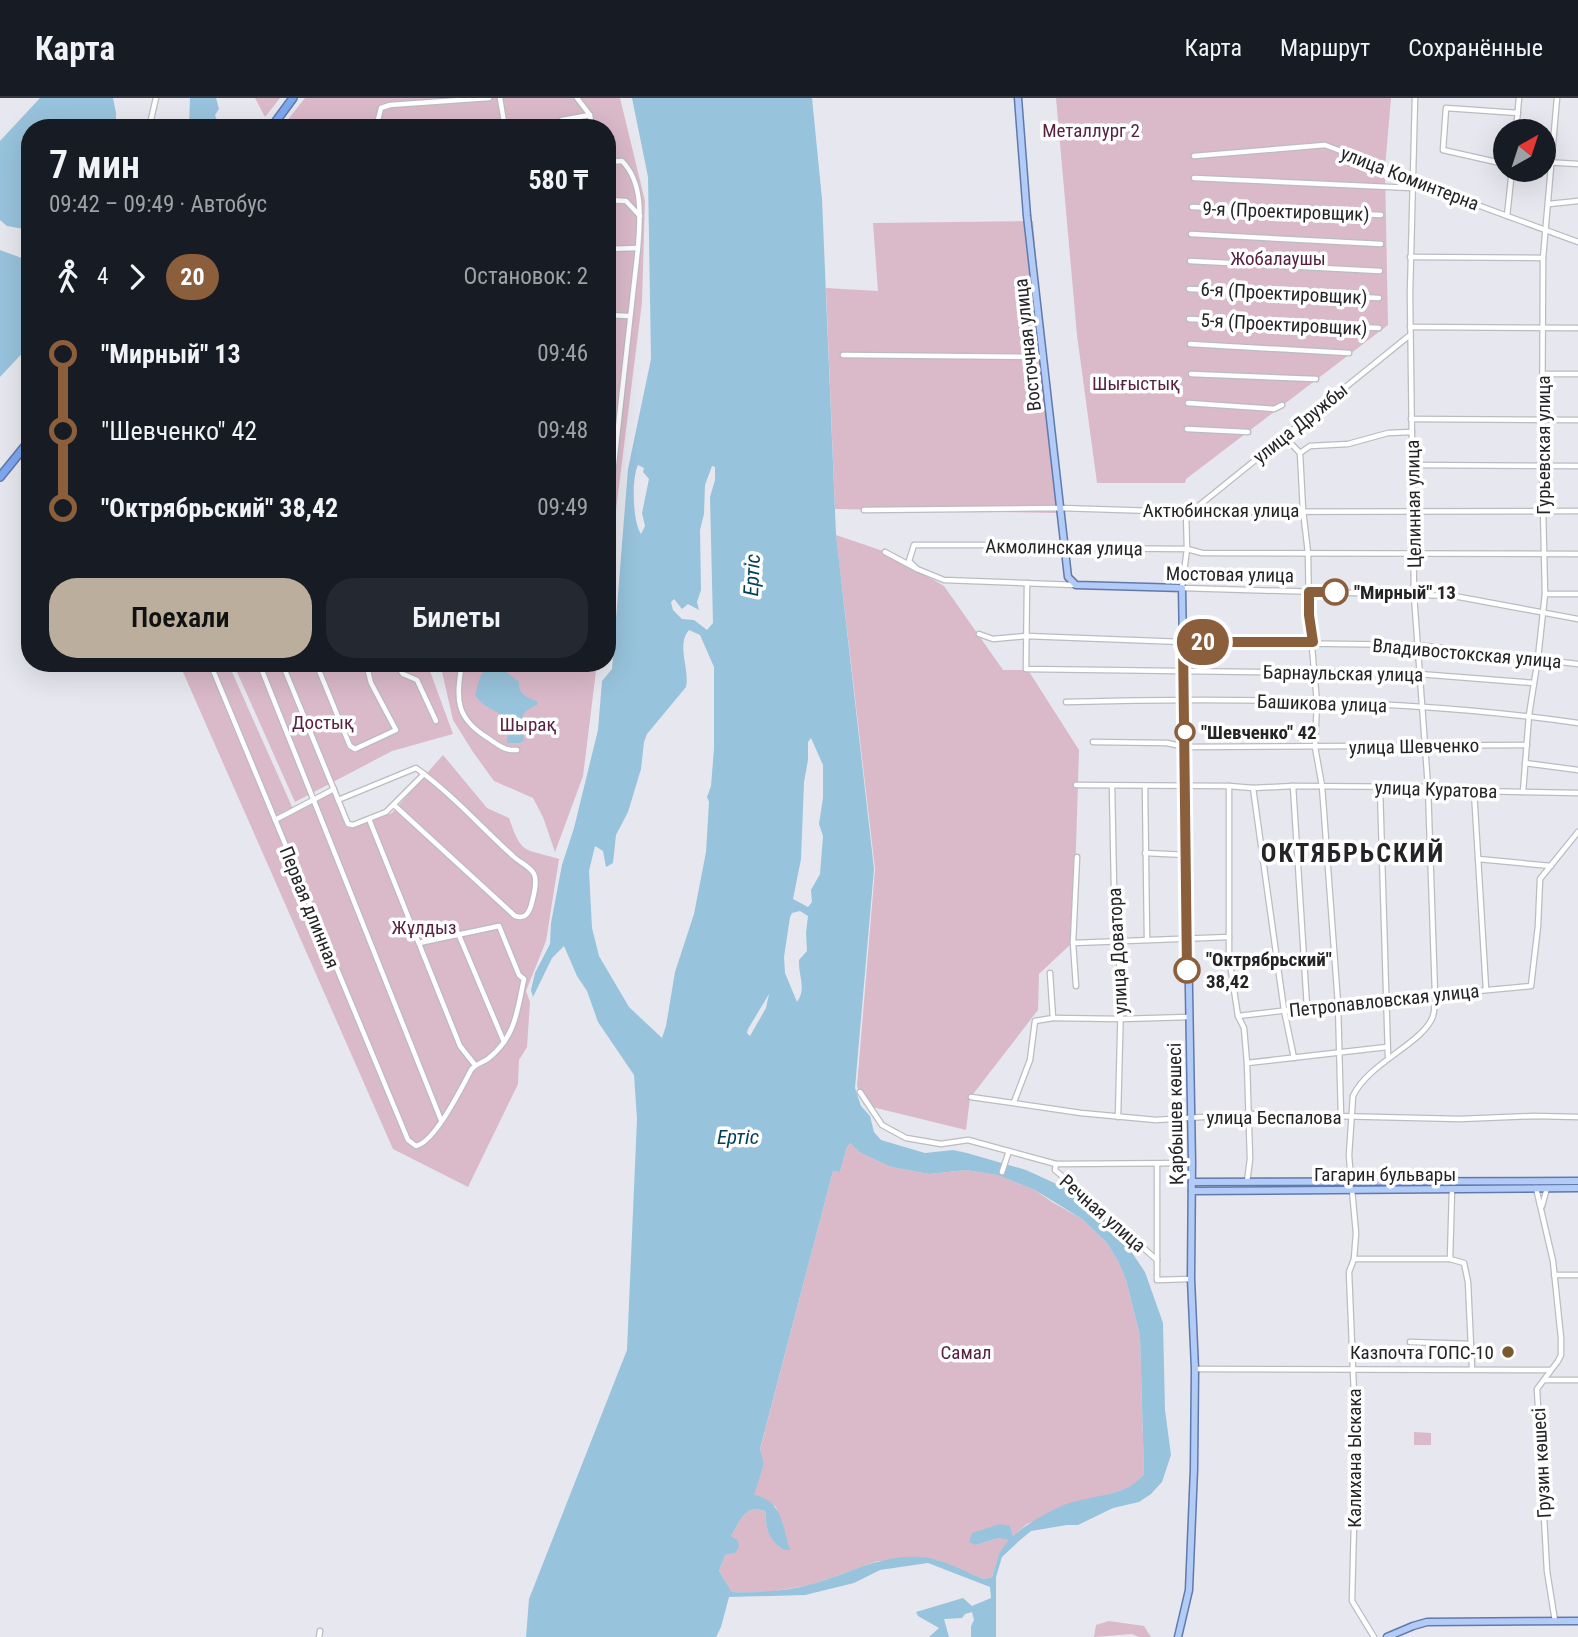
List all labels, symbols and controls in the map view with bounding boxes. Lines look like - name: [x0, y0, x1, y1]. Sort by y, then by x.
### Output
- text: Карта: [35, 29, 115, 68]
- text: Карта: [1185, 34, 1242, 62]
- text: Маршрут: [1280, 34, 1370, 62]
- text: Сохранённые: [1408, 34, 1543, 62]
- park label: Металлург 2: [1042, 119, 1140, 142]
- north arrow: [1493, 119, 1556, 182]
- map controls: [1493, 119, 1556, 182]
- street label: улица Коминтерна: [1337, 142, 1482, 215]
- text: 7 мин: [49, 143, 140, 187]
- text: 580 ₸: [528, 165, 588, 195]
- text: 09:42 – 09:49 · Автобус: [49, 191, 267, 218]
- street label: 9-я (Проектировщик): [1202, 197, 1370, 226]
- park label: Жобалаушы: [1230, 247, 1326, 270]
- icon: walk: [49, 258, 87, 296]
- icon: forward: [118, 258, 156, 296]
- text: 4: [97, 263, 108, 290]
- text: 20: [180, 263, 205, 291]
- text: Остановок: 2: [464, 263, 588, 290]
- street label: Восточная улица: [1009, 277, 1046, 412]
- street label: 6-я (Проектировщик): [1200, 278, 1368, 309]
- street label: 5-я (Проектировщик): [1200, 309, 1368, 340]
- text: "Мирный" 13: [101, 339, 241, 369]
- text: 09:46: [537, 340, 588, 367]
- park label: Шығыстық: [1092, 372, 1180, 395]
- street label: Гурьевская улица: [1532, 375, 1555, 515]
- street label: улица Дружбы: [1248, 378, 1352, 468]
- text: "Шевченко" 42: [101, 416, 257, 446]
- text: 09:48: [537, 417, 588, 444]
- street label: Целинная улица: [1401, 440, 1426, 568]
- text: "Октрябрьский" 38,42: [101, 493, 338, 523]
- text: 09:49: [537, 494, 588, 521]
- street label: Актюбинская улица: [1143, 499, 1299, 522]
- street label: Акмолинская улица: [985, 535, 1143, 560]
- water label: Ертіс: [739, 553, 765, 597]
- street label: Мостовая улица: [1166, 562, 1294, 587]
- button: Поехали: [49, 578, 312, 658]
- button: Билеты: [326, 578, 588, 658]
- marker: "Мирный" 13: [1322, 579, 1348, 605]
- place label: "Мирный" 13: [1354, 581, 1456, 604]
- line badge: 20: [1172, 619, 1234, 665]
- text: 20: [1191, 628, 1215, 656]
- street label: Владивостокская улица: [1372, 634, 1562, 673]
- street label: Барнаульская улица: [1263, 661, 1423, 686]
- street label: Башикова улица: [1257, 690, 1387, 717]
- park label: Достық: [292, 711, 354, 734]
- park label: Шырақ: [500, 713, 556, 736]
- place label: "Шевченко" 42: [1201, 721, 1317, 744]
- marker: "Шевченко" 42: [1175, 722, 1195, 742]
- street label: улица Шевченко: [1349, 734, 1479, 759]
- street label: улица Куратова: [1374, 776, 1498, 803]
- district label: ОКТЯБРЬСКИЙ: [1261, 838, 1445, 868]
- street label: Первая длинная: [275, 843, 344, 971]
- street label: улица Доватора: [1103, 887, 1132, 1015]
- park label: Жұлдыз: [392, 916, 456, 939]
- place label: "Октрябрьский" 38,42: [1206, 948, 1332, 993]
- marker: "Октрябрьский" 38,42: [1174, 957, 1200, 983]
- street label: Петропавловская улица: [1288, 979, 1480, 1022]
- street label: Қарбышев көшесі: [1163, 1043, 1188, 1185]
- street label: улица Беспалова: [1206, 1106, 1342, 1129]
- water label: Ертіс: [717, 1125, 759, 1149]
- street label: Гагарин бульвары: [1314, 1163, 1456, 1186]
- street label: Речная улица: [1055, 1170, 1150, 1257]
- park label: Самал: [941, 1341, 991, 1364]
- place label: Казпочта ГОПС-10: [1350, 1341, 1494, 1364]
- marker: Казпочта ГОПС-10: [1500, 1344, 1516, 1360]
- street label: Калихана Ыскака: [1343, 1388, 1366, 1528]
- street label: Грузин көшесі: [1527, 1407, 1556, 1519]

